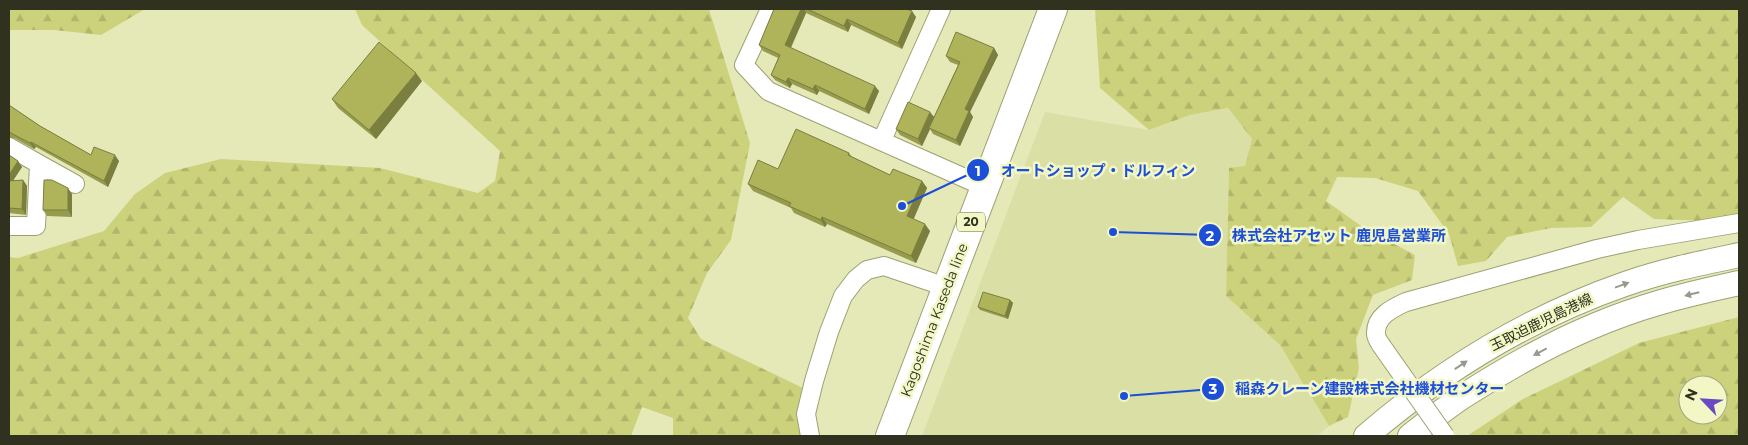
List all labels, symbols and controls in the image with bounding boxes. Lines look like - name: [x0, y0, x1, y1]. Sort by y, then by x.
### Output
- callout: オートショップ・ドルフィン: [966, 155, 1206, 185]
- text: 1: [975, 161, 981, 180]
- text: オートショップ・ドルフィン: [1001, 161, 1195, 180]
- road number: 20: [957, 212, 985, 232]
- callout: 株式会社アセット 鹿児島営業所: [1197, 220, 1457, 250]
- text: 2: [1206, 226, 1215, 245]
- text: 株式会社アセット 鹿児島営業所: [1232, 226, 1446, 245]
- street label: Kagoshima Kaseda line: [896, 240, 972, 400]
- one-way arrow: [1614, 281, 1629, 288]
- street label: 玉取迫鹿児島港線: [1487, 289, 1595, 355]
- one-way arrow: [1684, 290, 1699, 298]
- one-way arrow: [1534, 347, 1547, 356]
- one-way arrow: [1454, 360, 1467, 370]
- callout: 稲森クレーン建設株式会社機材センター: [1200, 374, 1515, 404]
- north arrow: [1678, 375, 1728, 425]
- text: 3: [1208, 379, 1218, 398]
- text: 稲森クレーン建設株式会社機材センター: [1235, 379, 1505, 398]
- text: N: [1681, 386, 1702, 403]

